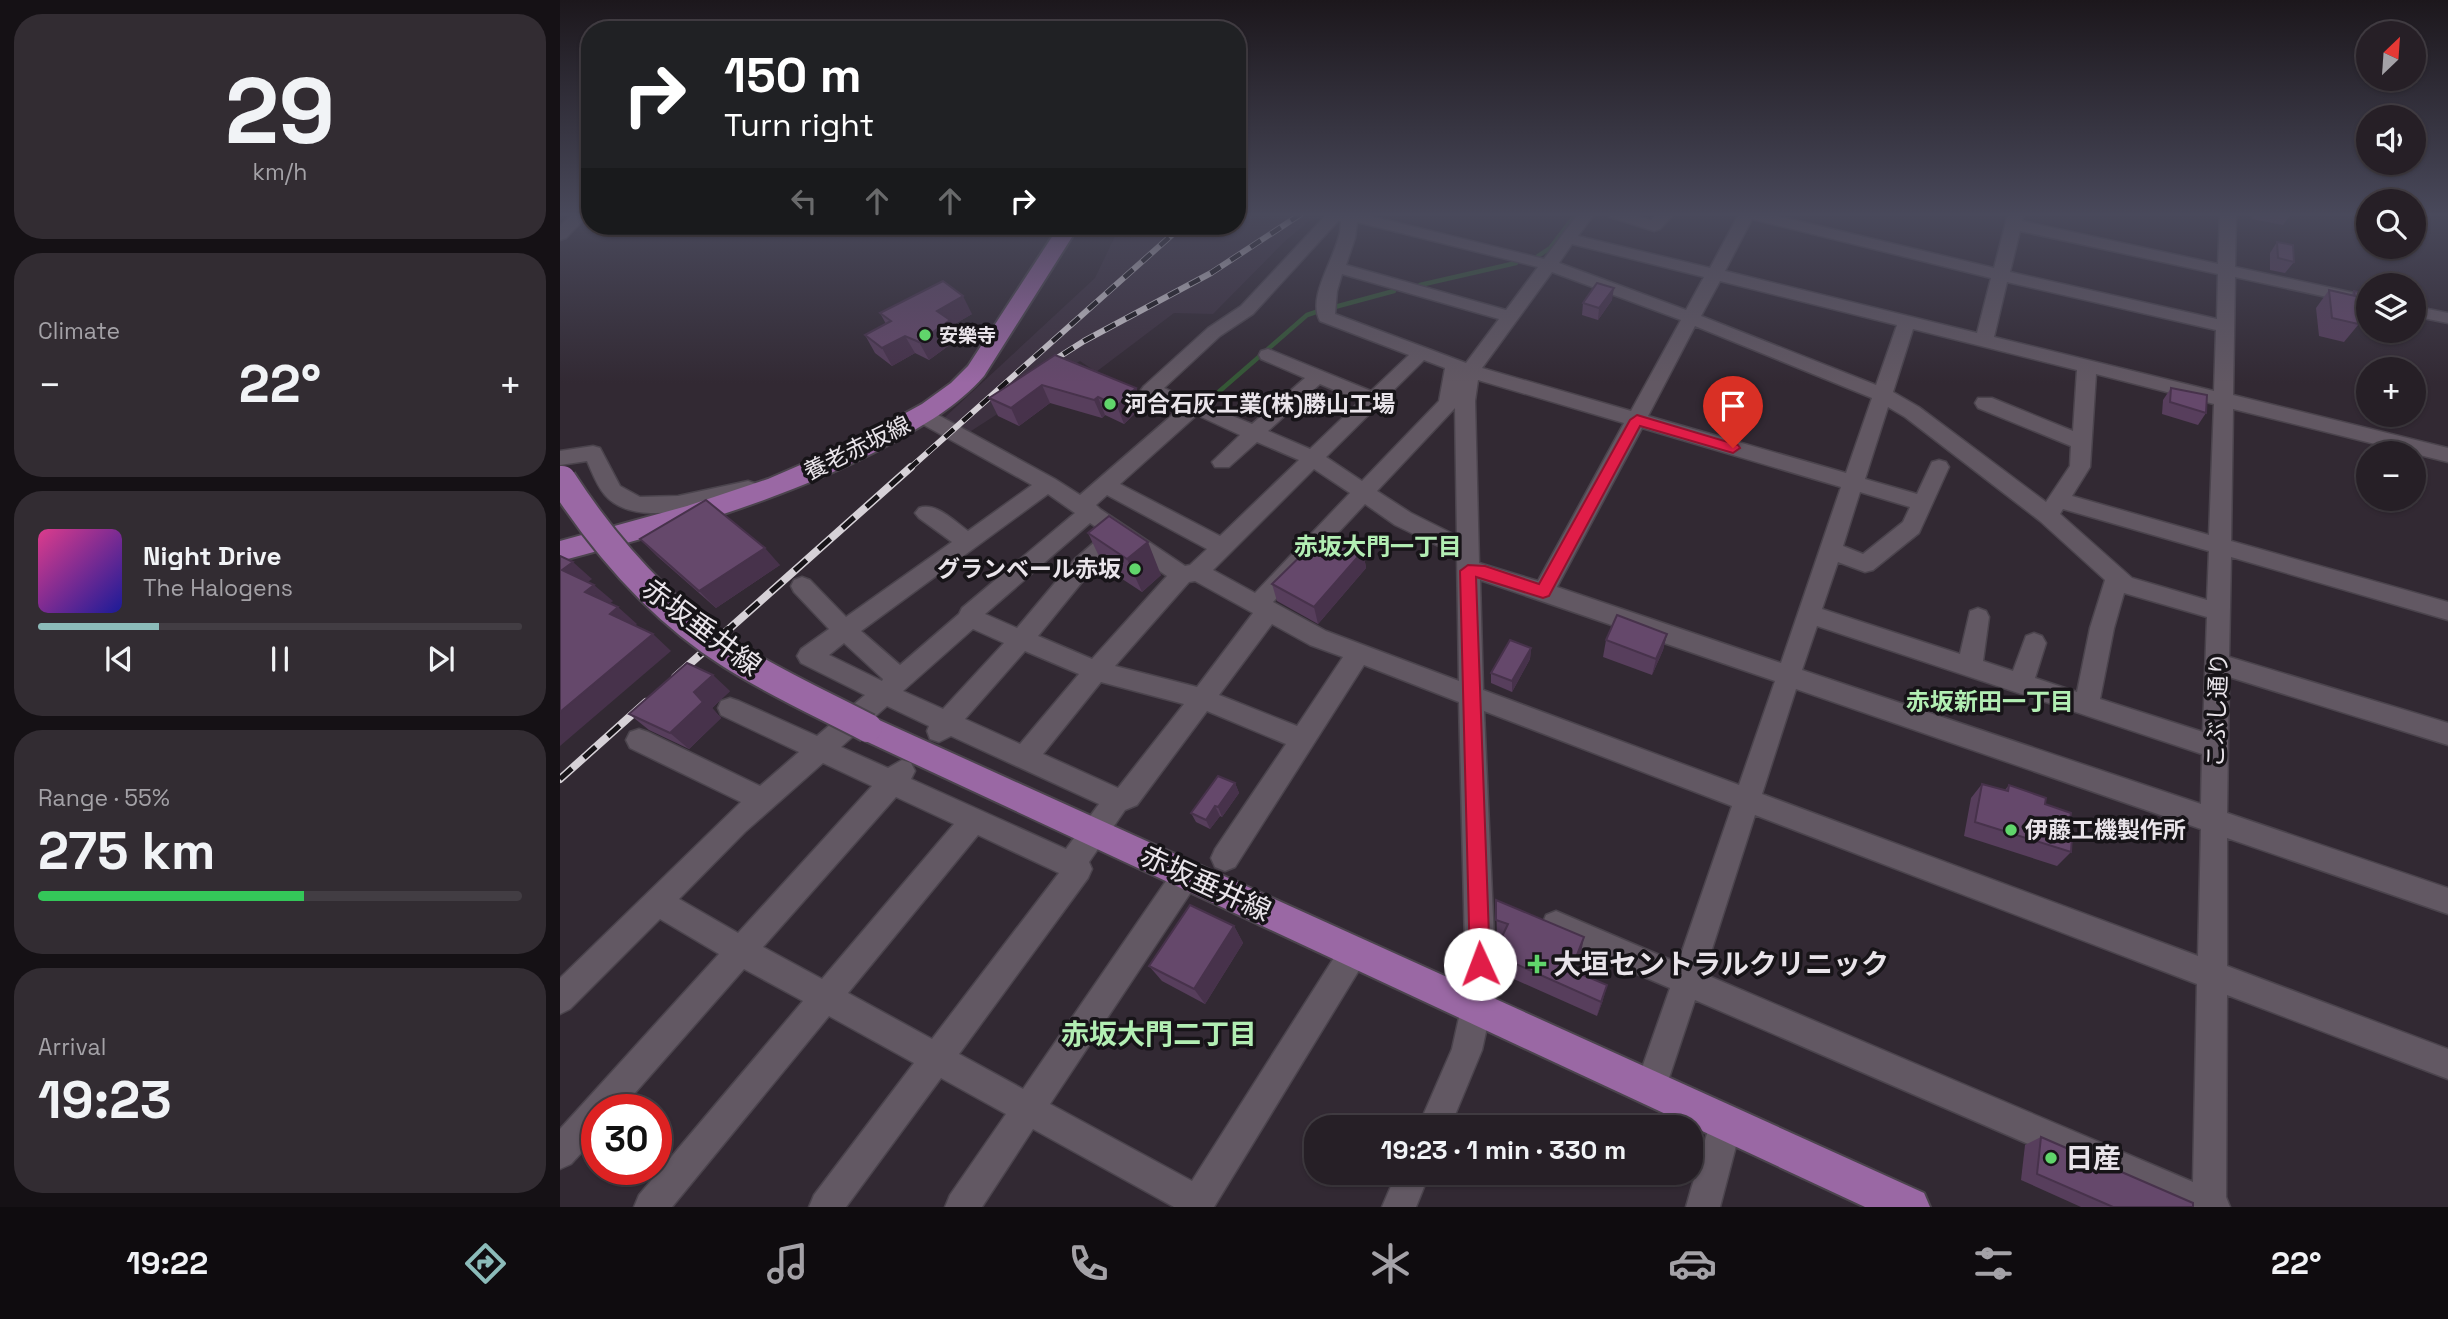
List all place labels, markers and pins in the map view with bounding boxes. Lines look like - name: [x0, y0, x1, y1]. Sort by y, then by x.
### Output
- place label: 安樂寺: [939, 323, 996, 348]
- marker: 安樂寺: [917, 327, 933, 343]
- pin: [1703, 376, 1763, 448]
- place label: 河合石灰工業(株)勝山工場: [1124, 389, 1395, 419]
- marker: 河合石灰工業(株)勝山工場: [1102, 396, 1118, 412]
- place label: グランベール赤坂: [937, 554, 1121, 584]
- marker: グランベール赤坂: [1127, 561, 1143, 577]
- place label: 伊藤工機製作所: [2025, 815, 2186, 845]
- marker: 伊藤工機製作所: [2003, 822, 2019, 838]
- place label: 大垣セントラルクリニック: [1553, 946, 1889, 982]
- marker: 大垣セントラルクリニック: [1527, 954, 1547, 974]
- place label: 日産: [2065, 1140, 2121, 1176]
- marker: 日産: [2043, 1150, 2059, 1166]

